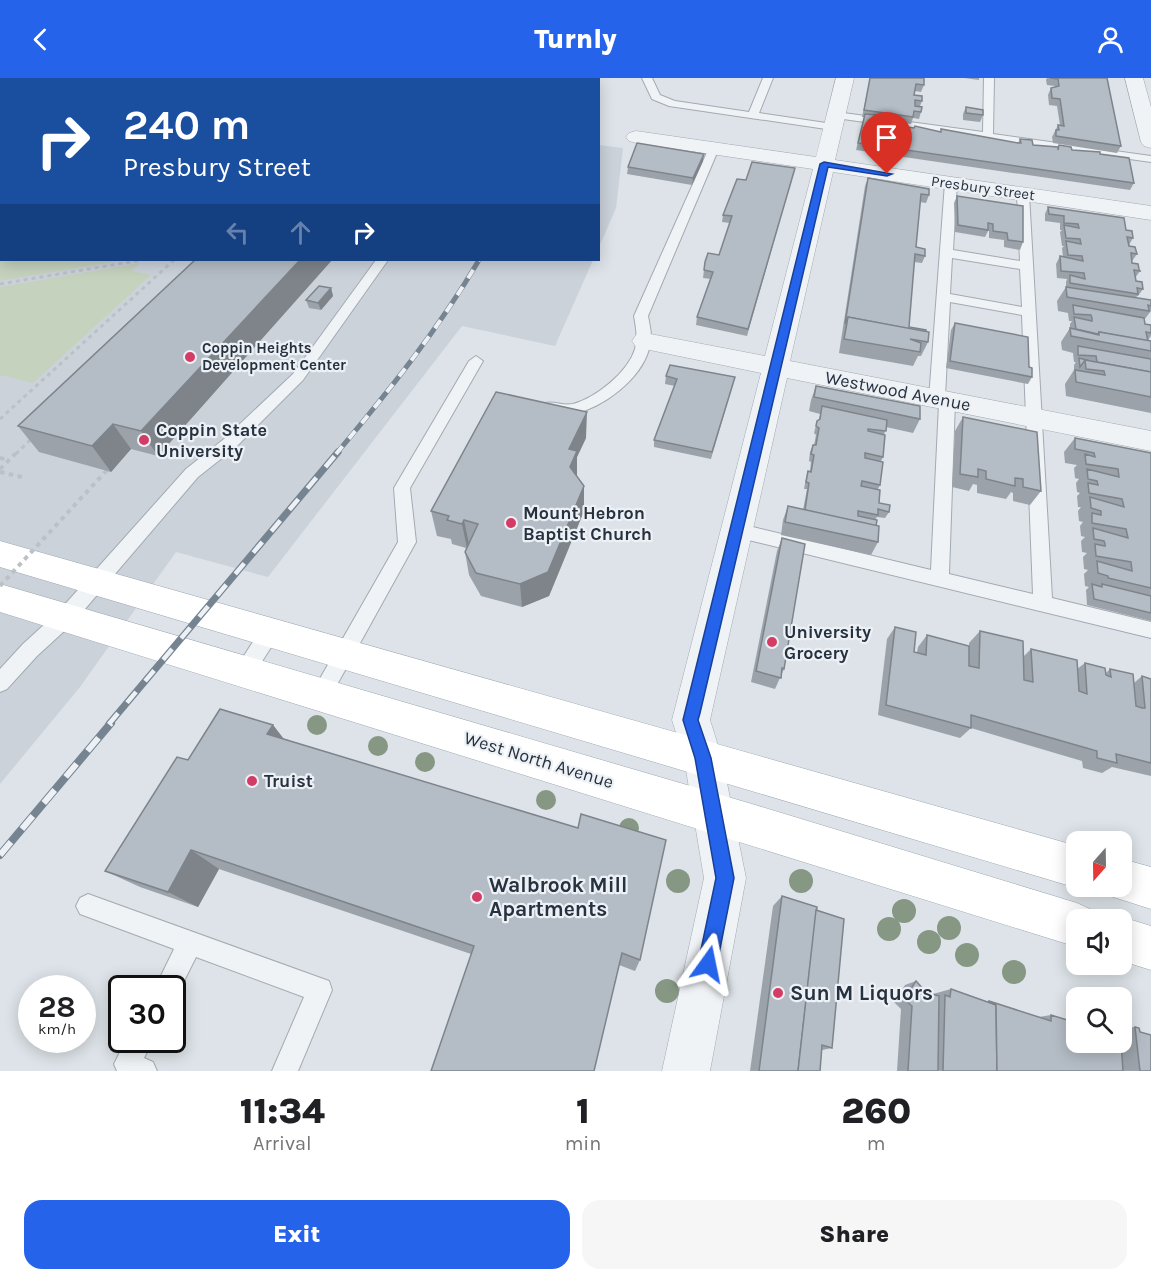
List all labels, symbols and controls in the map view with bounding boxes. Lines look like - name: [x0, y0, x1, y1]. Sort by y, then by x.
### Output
- icon: back: [24, 23, 57, 56]
- text: Turnly: [534, 23, 617, 55]
- icon: person: [1094, 23, 1127, 56]
- text: 240 m: [123, 100, 250, 150]
- icon: right: [24, 102, 102, 180]
- pin: [861, 112, 912, 174]
- icon: arrive: [870, 121, 903, 154]
- text: Presbury Street: [123, 151, 311, 183]
- street label: Presbury Street: [930, 172, 1036, 204]
- icon: left: [221, 216, 254, 249]
- icon: ahead: [284, 216, 317, 249]
- icon: right: [347, 216, 380, 249]
- place label: Coppin Heights Development Center: [202, 339, 346, 374]
- marker: Coppin Heights Development Center: [183, 350, 197, 364]
- street label: Westwood Avenue: [823, 366, 973, 416]
- place label: Coppin State University: [156, 419, 267, 462]
- marker: Coppin State University: [137, 433, 151, 447]
- place label: Mount Hebron Baptist Church: [523, 502, 652, 545]
- marker: Mount Hebron Baptist Church: [504, 516, 518, 530]
- place label: University Grocery: [784, 621, 871, 664]
- marker: University Grocery: [765, 635, 779, 649]
- street label: West North Avenue: [462, 727, 616, 793]
- place label: Truist: [264, 770, 313, 792]
- marker: Truist: [245, 774, 259, 788]
- north arrow: [1066, 831, 1132, 897]
- map controls: [1066, 831, 1132, 1053]
- place label: Walbrook Mill Apartments: [489, 873, 627, 921]
- marker: Walbrook Mill Apartments: [470, 890, 484, 904]
- button: sound: [1066, 909, 1132, 975]
- position arrow: [676, 932, 740, 996]
- speed limit sign: 30: [108, 975, 186, 1053]
- place label: Sun M Liquors: [790, 981, 933, 1006]
- marker: Sun M Liquors: [771, 986, 785, 1000]
- button: search: [1066, 987, 1132, 1053]
- text: 28: [38, 989, 76, 1025]
- text: km/h: [38, 1020, 76, 1038]
- text: 11:34: [240, 1090, 325, 1132]
- text: 1: [576, 1090, 590, 1132]
- text: 260: [841, 1090, 911, 1132]
- text: Arrival: [253, 1132, 312, 1155]
- text: min: [565, 1132, 601, 1155]
- text: m: [867, 1132, 886, 1155]
- button: Exit: [24, 1200, 570, 1269]
- button: Share: [582, 1200, 1127, 1269]

